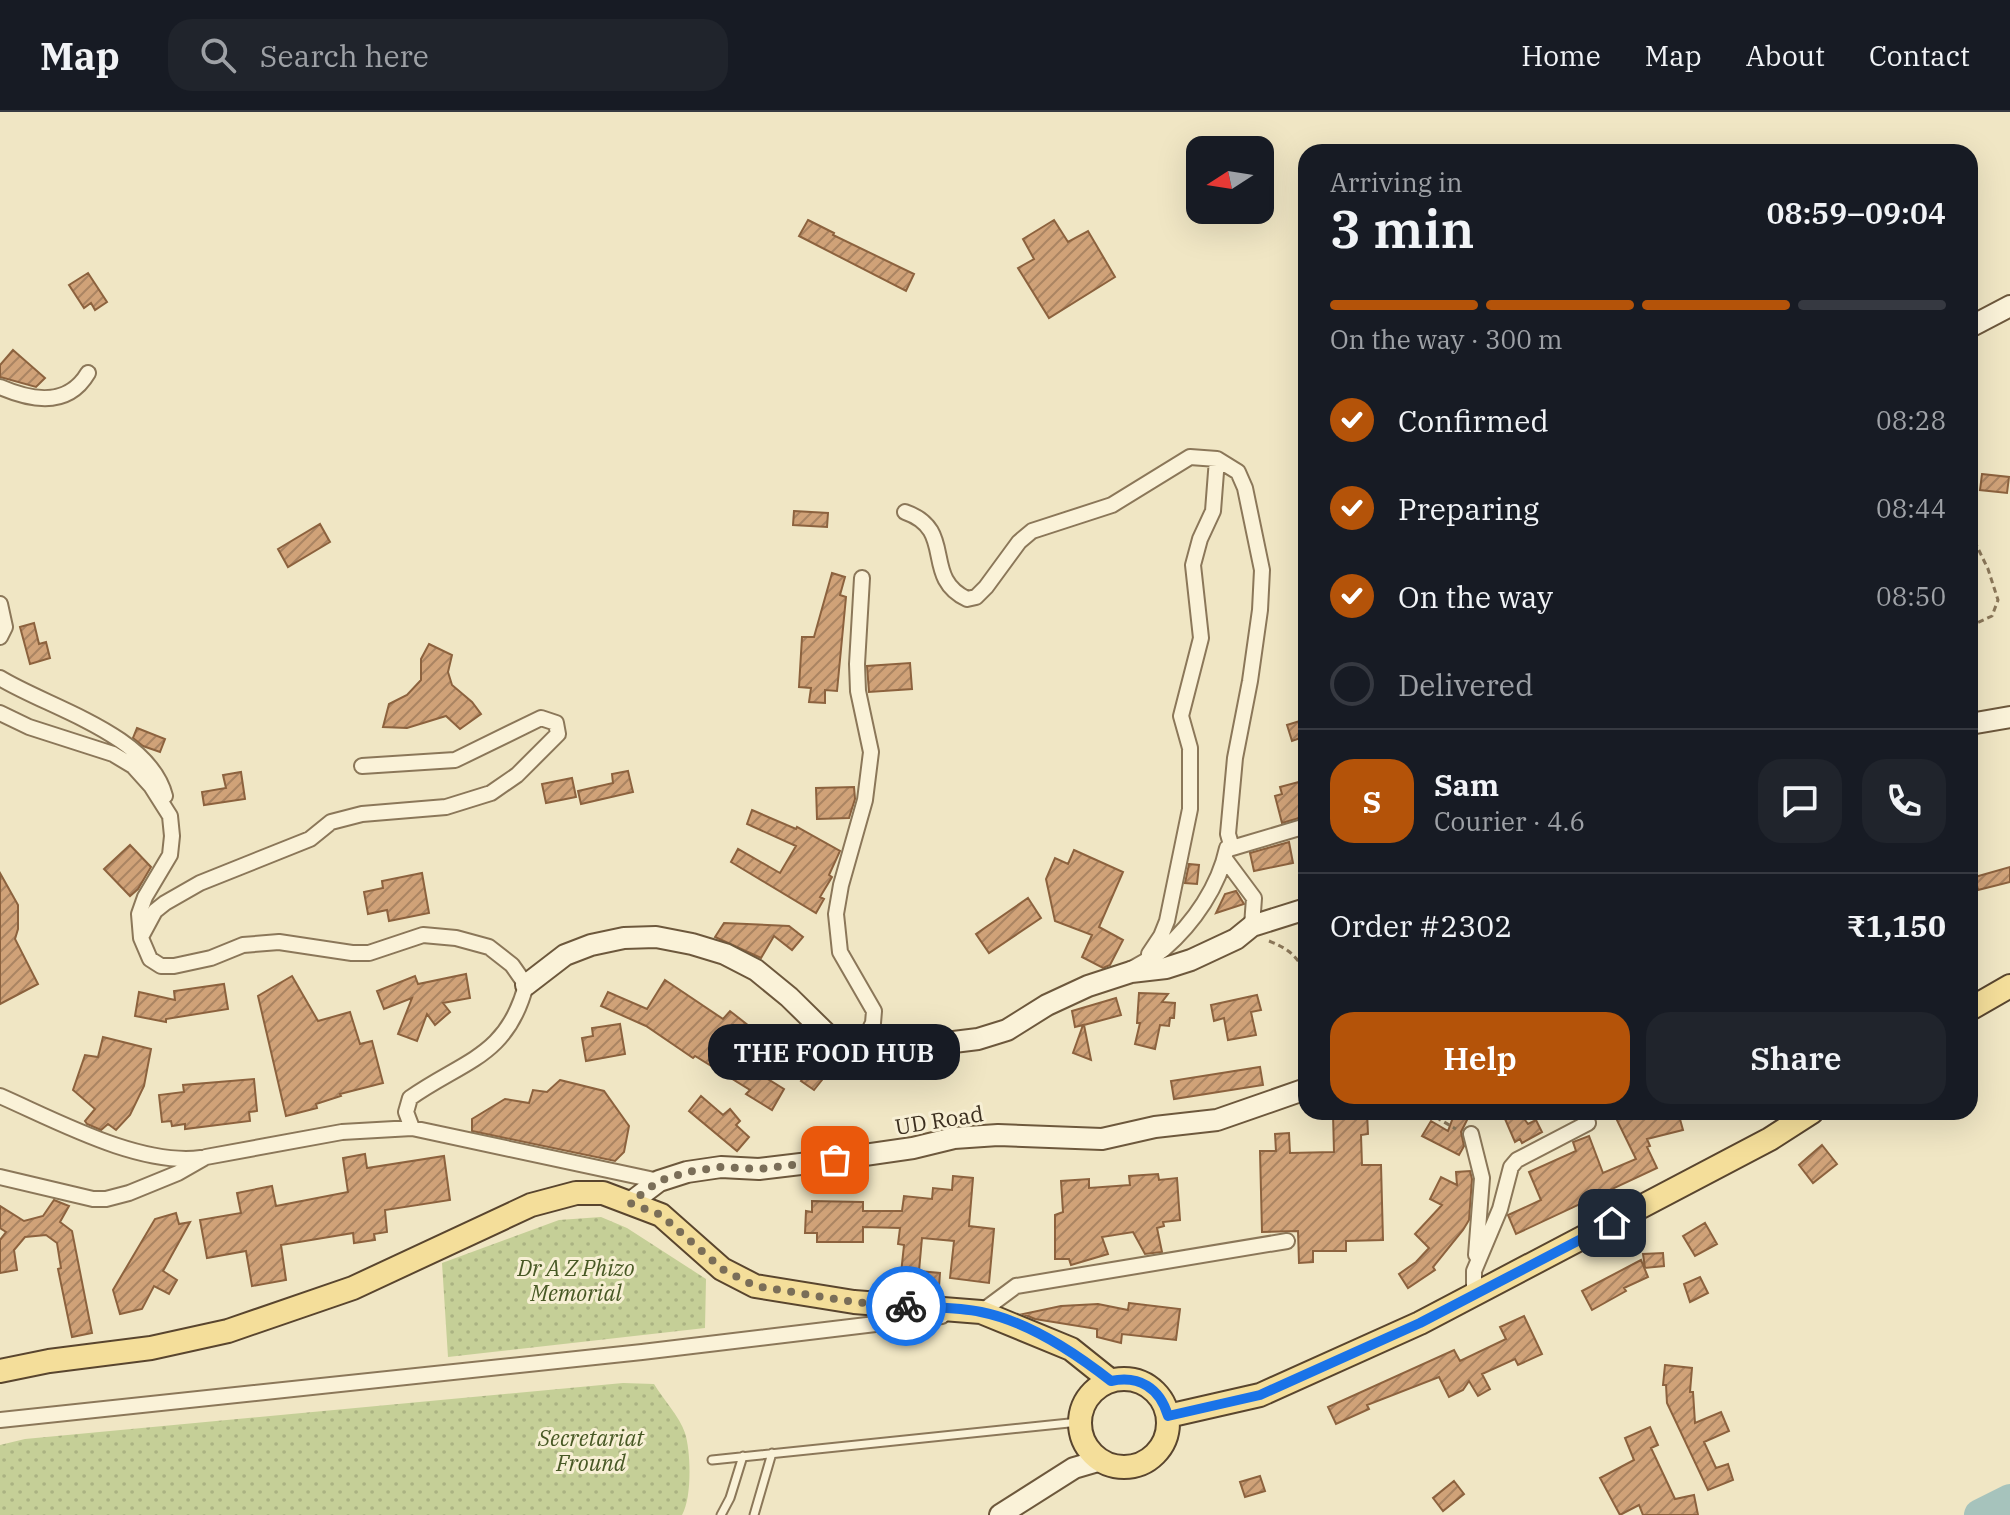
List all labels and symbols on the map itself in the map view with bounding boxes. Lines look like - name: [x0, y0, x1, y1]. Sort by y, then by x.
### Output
- north arrow: [1186, 136, 1274, 224]
- callout: THE FOOD HUB: [709, 1024, 961, 1080]
- street label: UD Road: [893, 1098, 985, 1141]
- pin: [801, 1126, 869, 1194]
- pin: [1578, 1189, 1646, 1257]
- park label: Dr A Z Phizo Memorial: [516, 1253, 635, 1307]
- courier: [866, 1266, 946, 1346]
- park label: Secretariat Fround: [537, 1423, 645, 1477]

